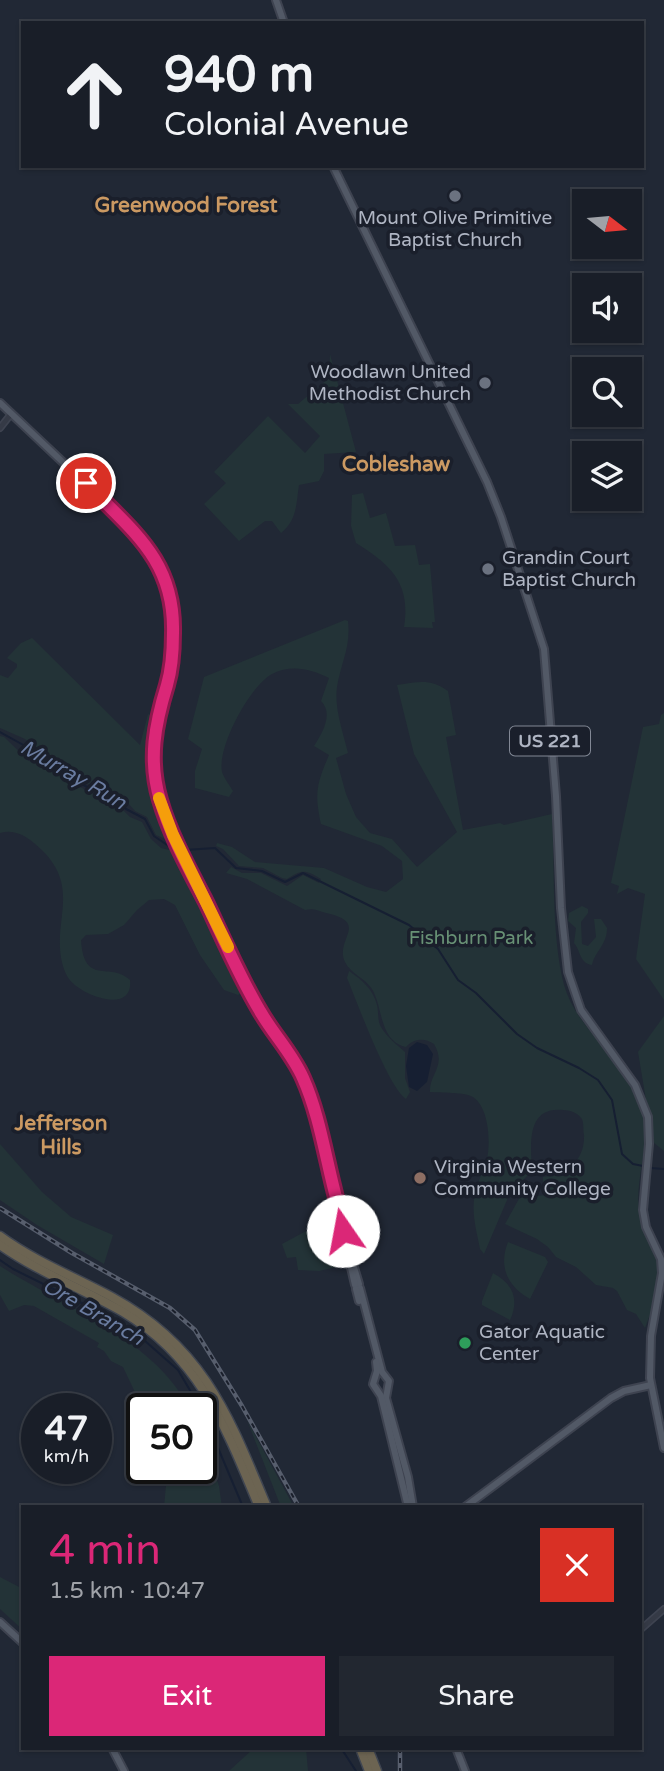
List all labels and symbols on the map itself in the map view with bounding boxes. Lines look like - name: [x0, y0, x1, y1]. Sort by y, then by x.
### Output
- marker: Mount Olive Primitive Baptist Church: [447, 188, 463, 204]
- north arrow: [572, 189, 642, 259]
- district label: Greenwood Forest: [94, 193, 278, 218]
- place label: Mount Olive Primitive Baptist Church: [358, 207, 552, 251]
- place label: Woodlawn United Methodist Church: [309, 361, 471, 405]
- marker: Woodlawn United Methodist Church: [477, 375, 493, 391]
- district label: Cobleshaw: [342, 452, 451, 477]
- pin: [56, 453, 116, 513]
- place label: Grandin Court Baptist Church: [502, 547, 636, 591]
- marker: Grandin Court Baptist Church: [480, 561, 496, 577]
- road number: US 221: [510, 726, 590, 756]
- water label: Murray Run: [16, 735, 131, 816]
- park label: Fishburn Park: [409, 927, 533, 949]
- district label: Jefferson Hills: [14, 1111, 107, 1160]
- place label: Virginia Western Community College: [434, 1156, 611, 1200]
- marker: Virginia Western Community College: [412, 1170, 428, 1186]
- position arrow: [306, 1194, 380, 1268]
- water label: Ore Branch: [38, 1273, 149, 1352]
- place label: Gator Aquatic Center: [479, 1321, 605, 1365]
- marker: Gator Aquatic Center: [457, 1335, 473, 1351]
- speed limit sign: 50: [126, 1393, 217, 1484]

